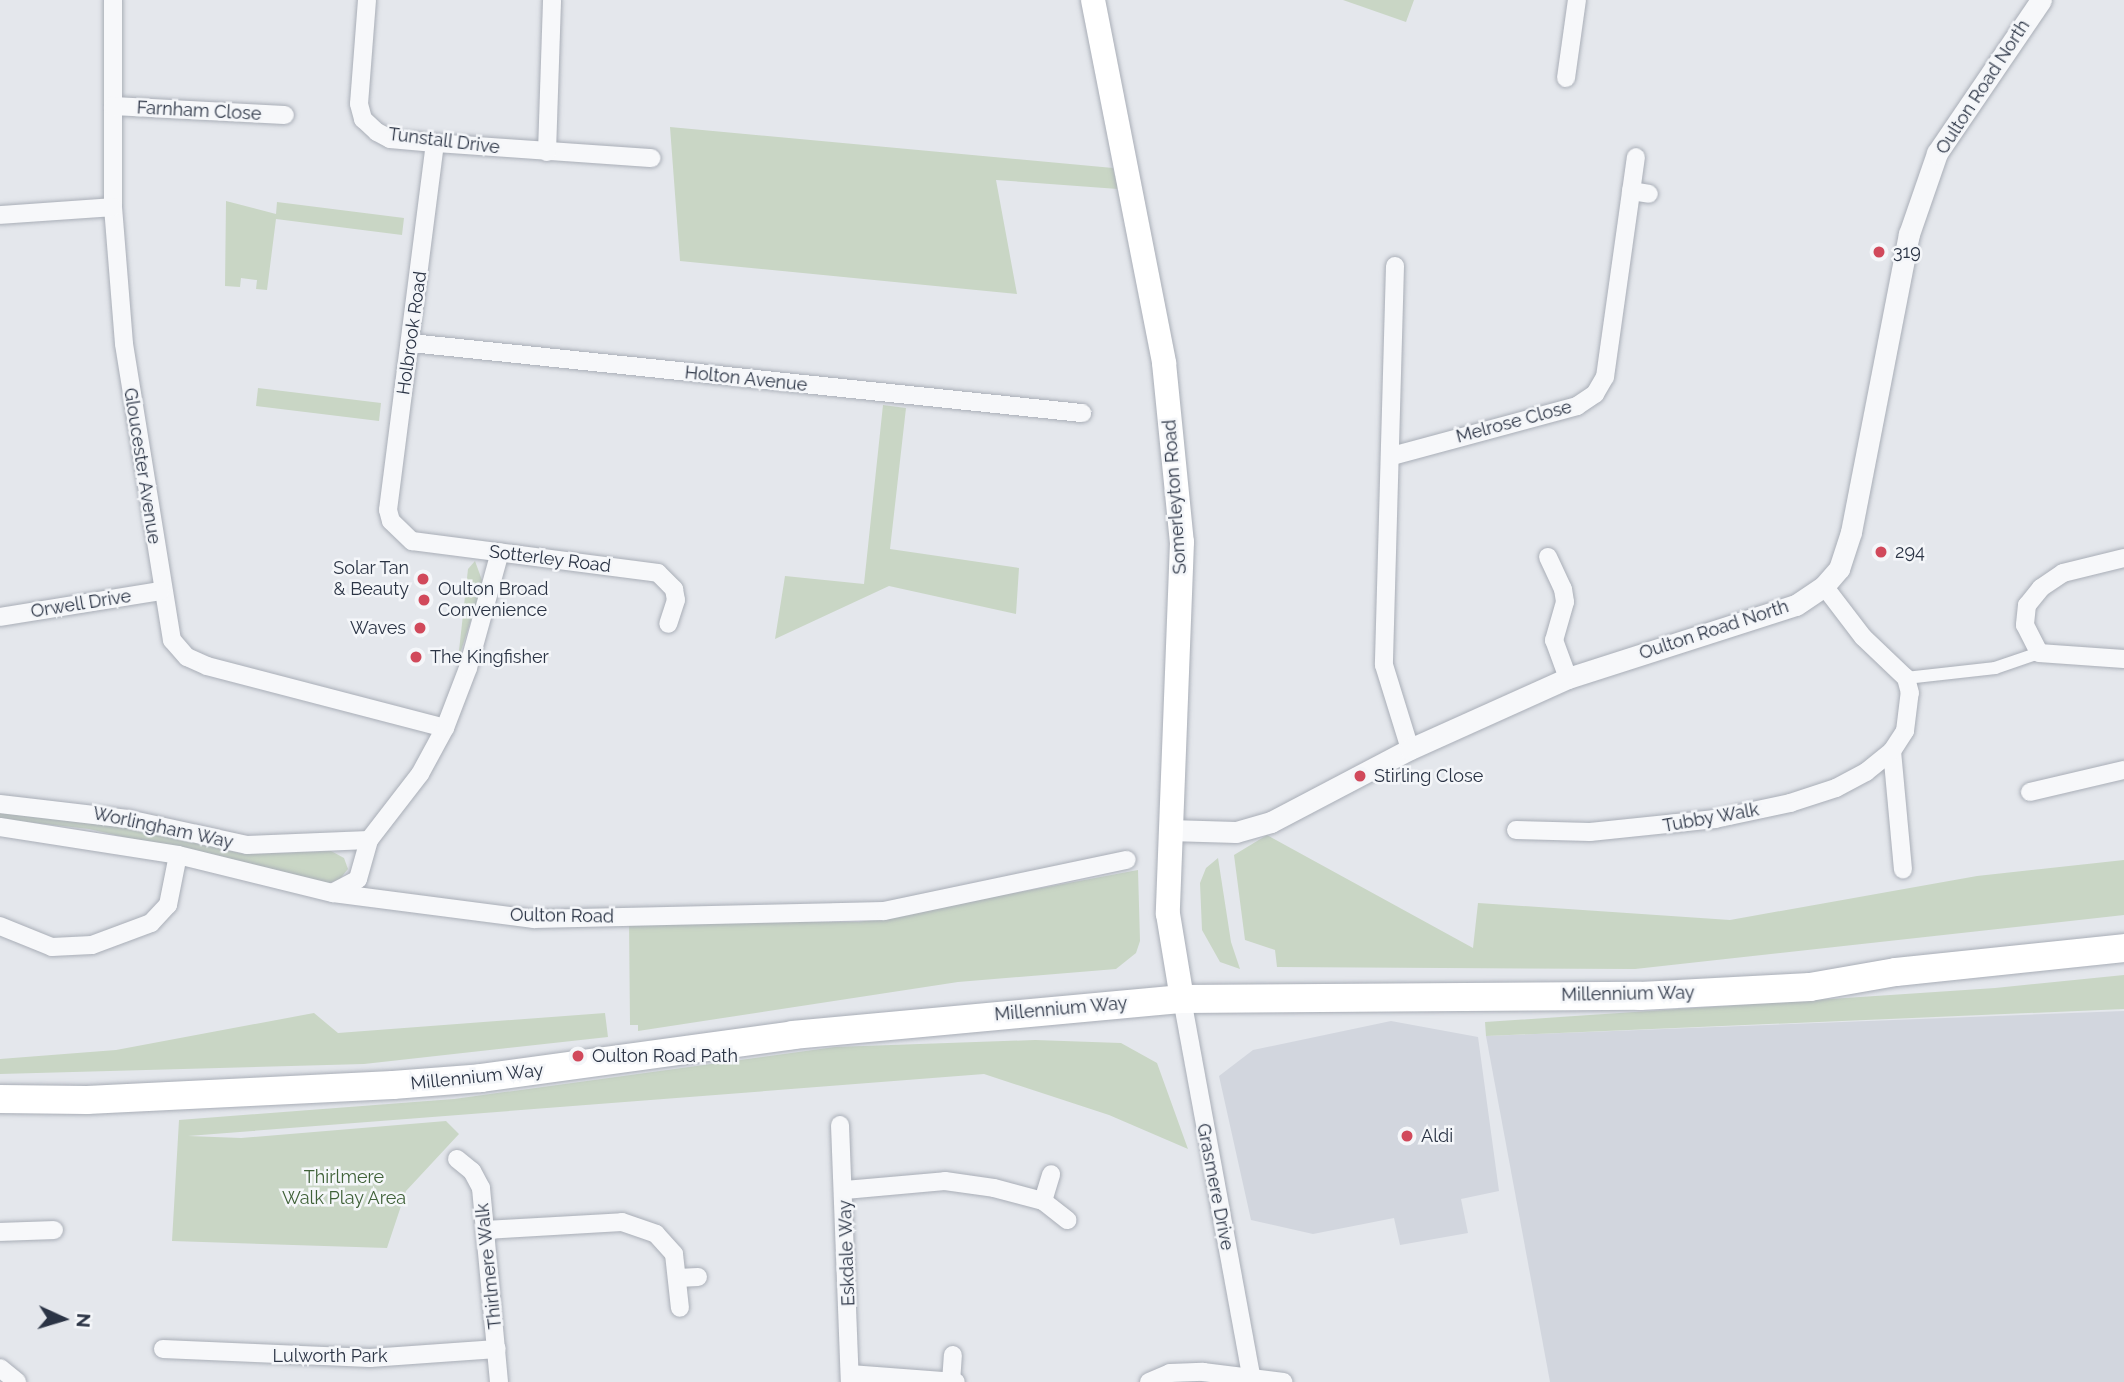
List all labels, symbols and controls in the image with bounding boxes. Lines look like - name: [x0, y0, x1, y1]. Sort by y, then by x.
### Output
- street label: Oulton Road North: [1932, 16, 2034, 158]
- street label: Farnham Close: [136, 97, 262, 125]
- street label: Tunstall Drive: [387, 123, 501, 159]
- place label: 319: [1893, 241, 1921, 263]
- marker: 319: [1871, 244, 1887, 260]
- street label: Holbrook Road: [393, 270, 431, 396]
- street label: Holton Avenue: [683, 362, 809, 396]
- street label: Gloucester Avenue: [119, 386, 165, 546]
- street label: Melrose Close: [1454, 396, 1574, 448]
- street label: Somerleyton Road: [1159, 419, 1191, 575]
- street label: Sotterley Road: [488, 541, 612, 577]
- place label: 294: [1895, 541, 1925, 563]
- marker: 294: [1873, 544, 1889, 560]
- place label: Solar Tan & Beauty: [332, 558, 409, 600]
- marker: Solar Tan & Beauty: [415, 571, 431, 587]
- place label: Oulton Broad Convenience: [438, 579, 549, 622]
- street label: Orwell Drive: [29, 585, 133, 623]
- marker: Oulton Broad Convenience: [416, 592, 432, 608]
- street label: Oulton Road North: [1637, 596, 1791, 664]
- place label: Waves: [350, 617, 406, 639]
- marker: Waves: [412, 620, 428, 636]
- place label: The Kingfisher: [430, 646, 549, 668]
- marker: The Kingfisher: [408, 649, 424, 665]
- place label: Stirling Close: [1374, 765, 1483, 787]
- marker: Stirling Close: [1352, 768, 1368, 784]
- street label: Tubby Walk: [1661, 799, 1761, 837]
- street label: Worlingham Way: [90, 802, 236, 854]
- street label: Oulton Road: [510, 904, 614, 928]
- street label: Millennium Way: [1561, 982, 1695, 1006]
- street label: Millennium Way: [993, 992, 1129, 1026]
- place label: Oulton Road Path: [592, 1045, 738, 1067]
- marker: Oulton Road Path: [570, 1048, 586, 1064]
- street label: Millennium Way: [409, 1059, 545, 1095]
- street label: Grasmere Drive: [1192, 1122, 1238, 1252]
- place label: Aldi: [1421, 1125, 1453, 1147]
- marker: Aldi: [1399, 1128, 1415, 1144]
- park label: Thirlmere Walk Play Area: [281, 1167, 407, 1210]
- street label: Eskdale Way: [834, 1199, 860, 1307]
- street label: Thirlmere Walk: [472, 1202, 506, 1330]
- north arrow: [28, 1284, 98, 1354]
- text: N: [72, 1312, 95, 1328]
- street label: Lulworth Park: [273, 1345, 387, 1367]

